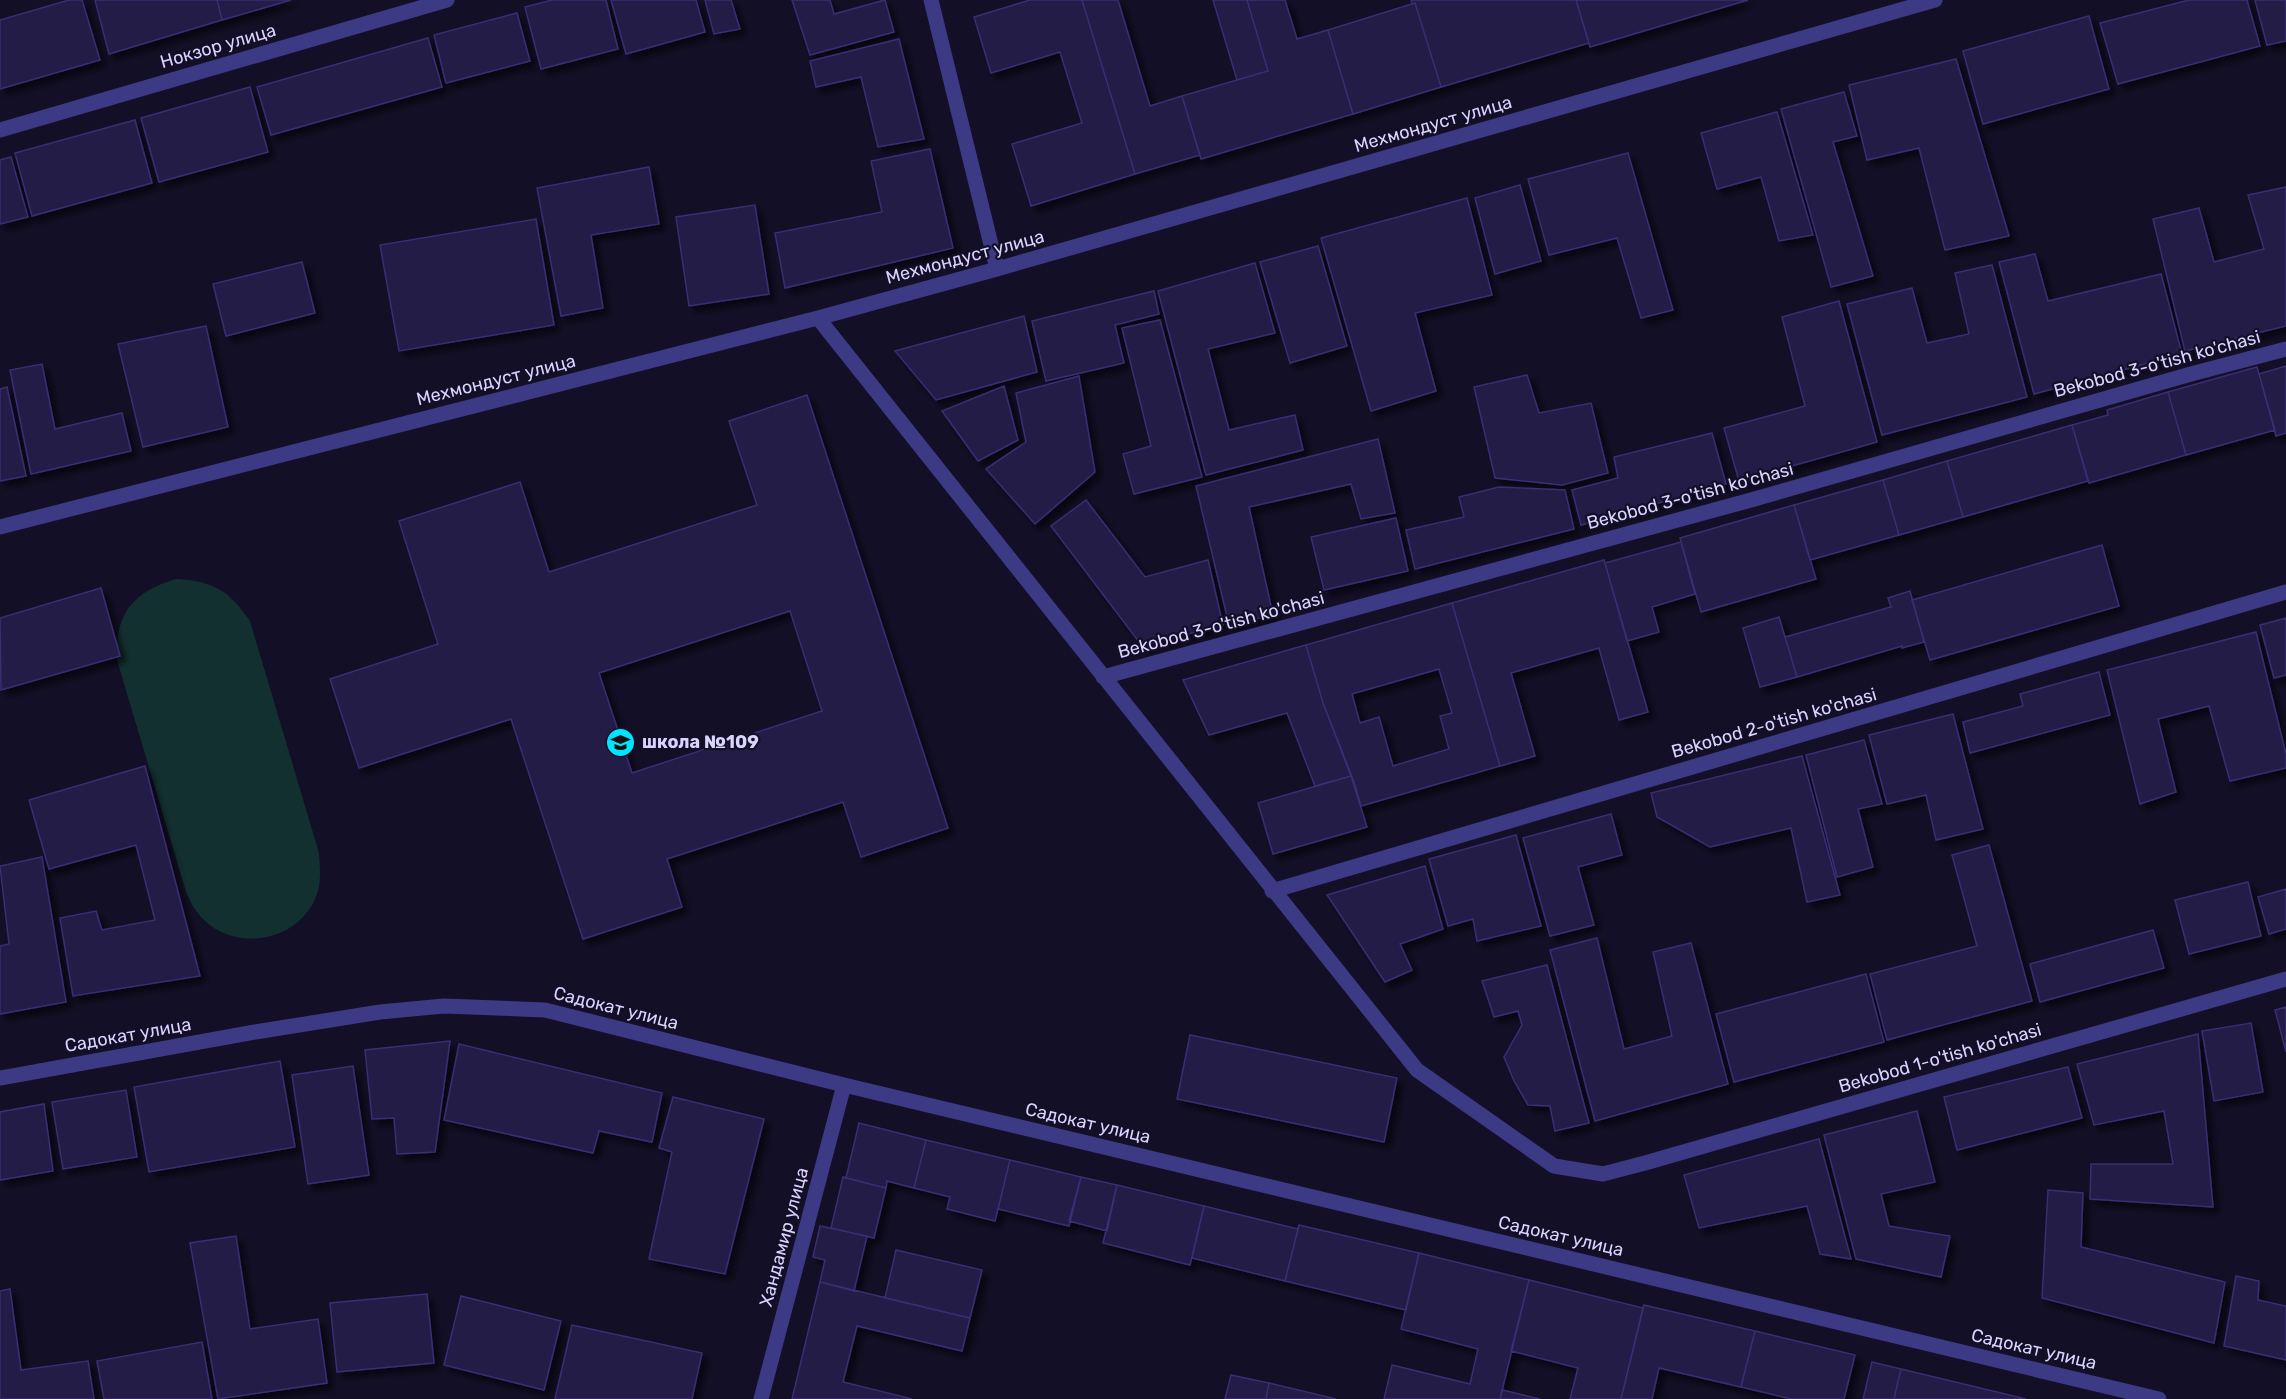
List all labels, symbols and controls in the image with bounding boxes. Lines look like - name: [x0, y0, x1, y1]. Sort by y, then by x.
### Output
- street label: Нокзор улица: [158, 19, 278, 73]
- street label: Мехмондуст улица: [1351, 91, 1515, 157]
- street label: Мехмондуст улица: [883, 225, 1047, 289]
- street label: Bekobod 3-o'tish ko'chasi: [2051, 326, 2263, 402]
- street label: Мехмондуст улица: [414, 350, 578, 410]
- street label: Bekobod 3-o'tish ko'chasi: [1584, 458, 1796, 534]
- street label: Bekobod 3-o'tish ko'chasi: [1115, 587, 1327, 663]
- street label: Bekobod 2-o'tish ko'chasi: [1669, 683, 1879, 763]
- school or university icon: школа №109: [605, 726, 637, 758]
- place label: школа №109: [642, 731, 759, 753]
- street label: Садокат улица: [551, 982, 681, 1034]
- street label: Садокат улица: [63, 1013, 193, 1057]
- street label: Bekobod 1-o'tish ko'chasi: [1836, 1018, 2044, 1098]
- street label: Садокат улица: [1023, 1098, 1153, 1148]
- street label: Хандамир улица: [755, 1165, 813, 1309]
- street label: Садокат улица: [1496, 1211, 1626, 1261]
- street label: Садокат улица: [1969, 1324, 2099, 1374]

